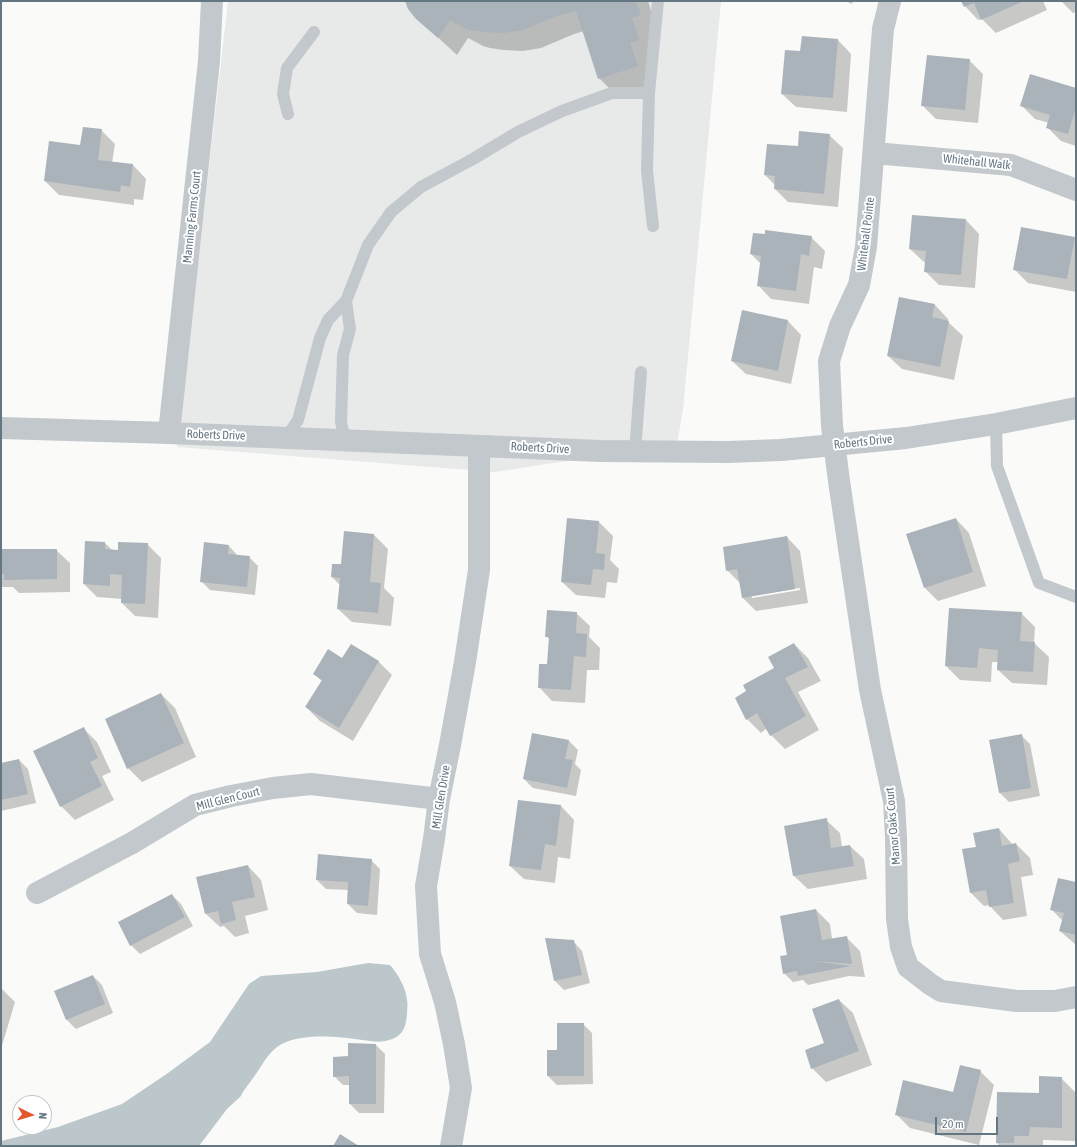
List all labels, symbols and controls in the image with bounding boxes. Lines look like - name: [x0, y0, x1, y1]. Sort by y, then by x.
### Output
- street label: Whitehall Walk: [943, 151, 1011, 173]
- street label: Manning Farms Court: [180, 170, 204, 264]
- street label: Whitehall Pointe: [854, 196, 878, 272]
- street label: Roberts Drive: [186, 427, 246, 443]
- street label: Roberts Drive: [833, 432, 893, 452]
- street label: Roberts Drive: [510, 439, 570, 457]
- street label: Mill Glen Drive: [429, 764, 453, 830]
- street label: Mill Glen Court: [195, 784, 261, 814]
- street label: Manor Oaks Court: [882, 787, 904, 865]
- north arrow: [12, 1095, 52, 1135]
- scale bar: [937, 1109, 1000, 1135]
- text: N: [37, 1112, 49, 1120]
- text: 20 m: [942, 1117, 964, 1131]

